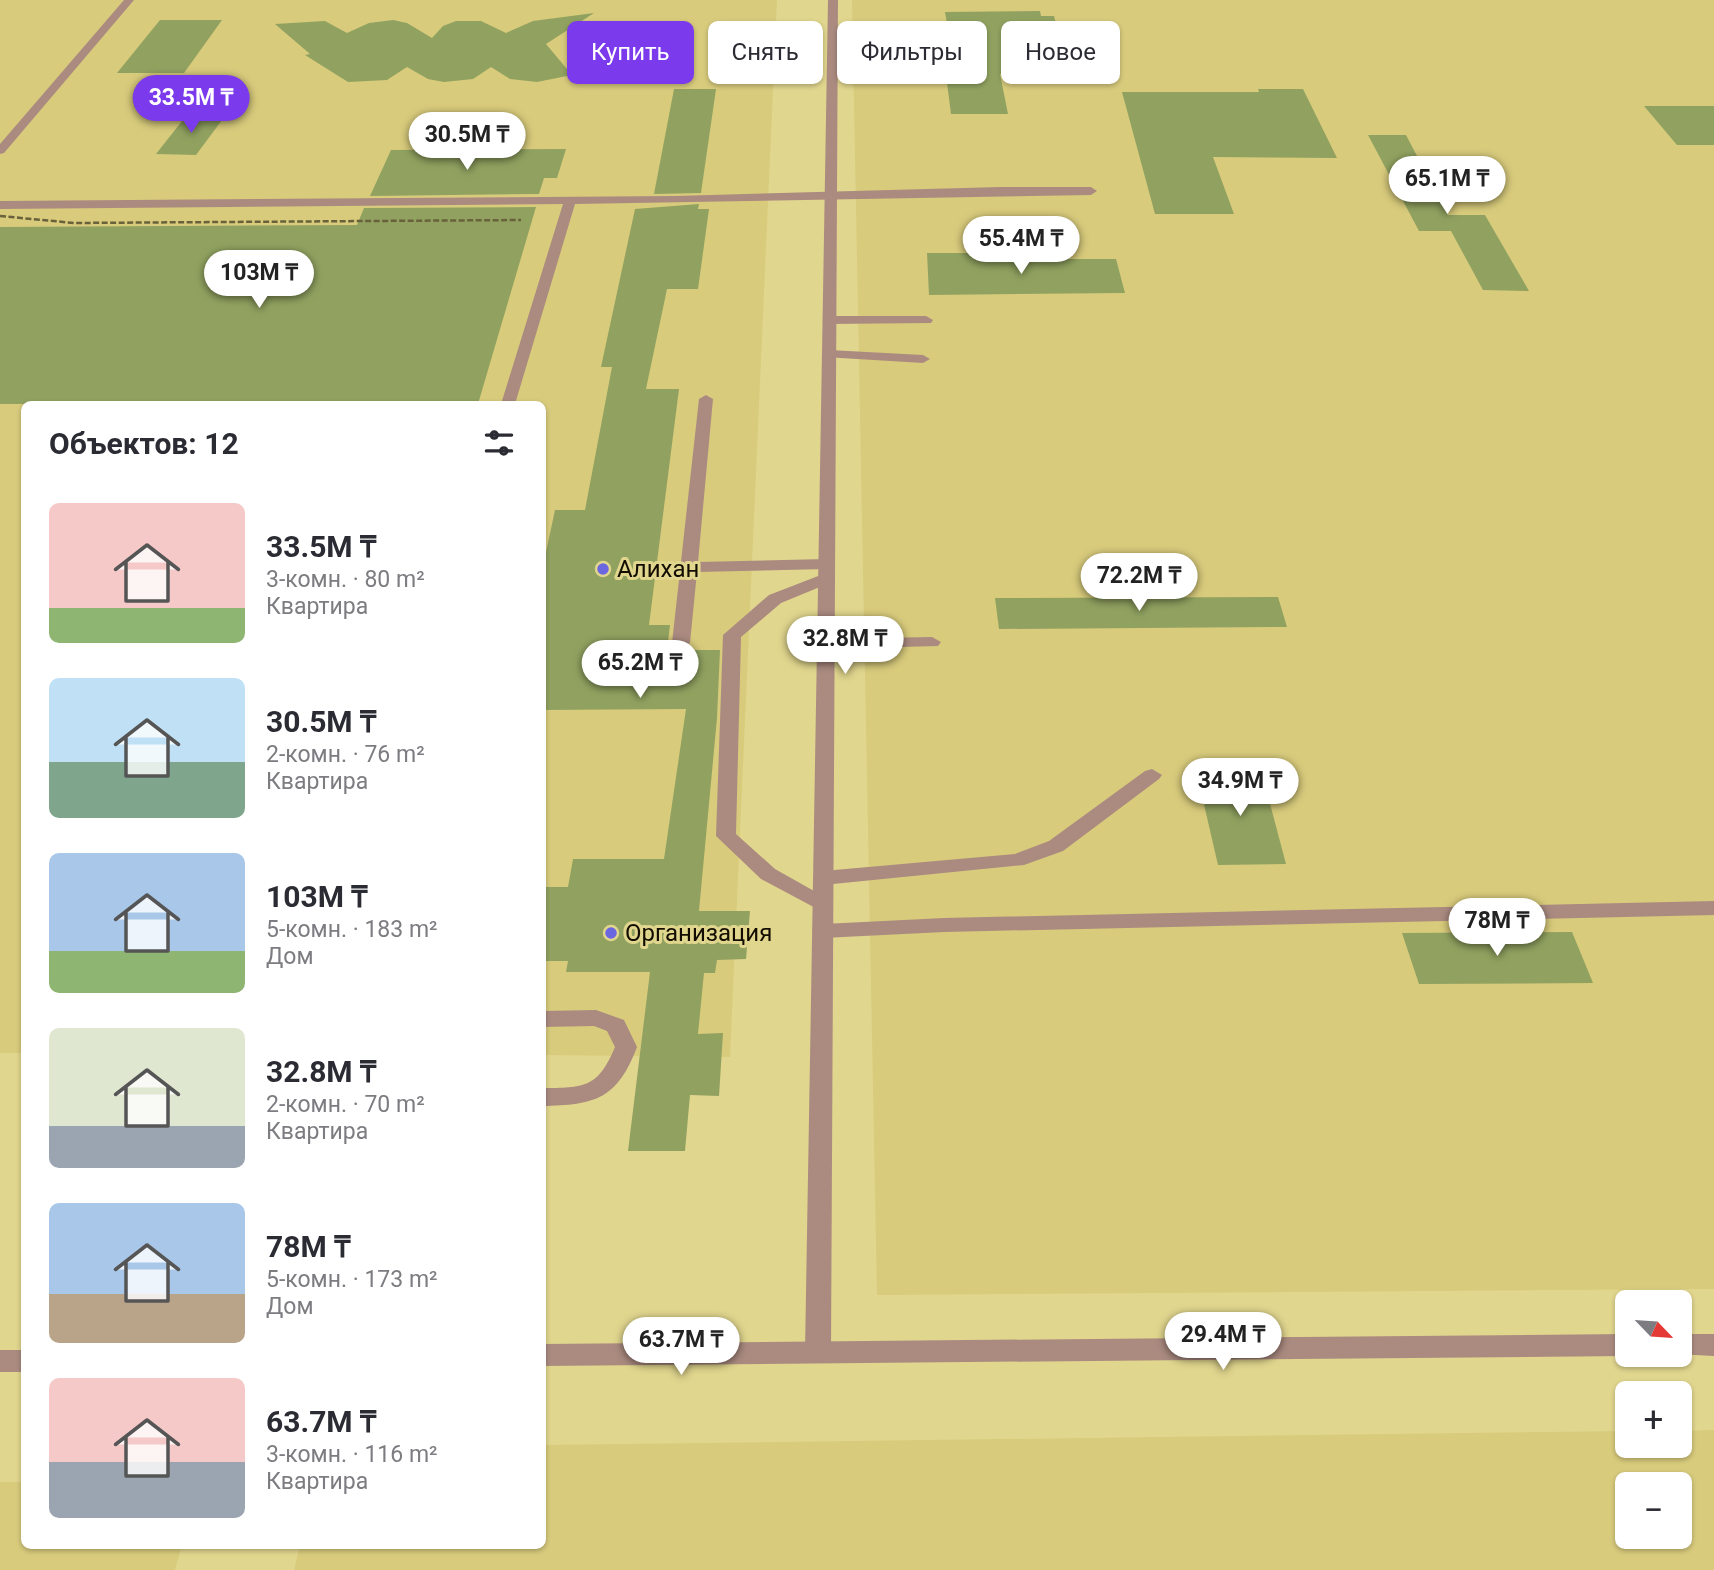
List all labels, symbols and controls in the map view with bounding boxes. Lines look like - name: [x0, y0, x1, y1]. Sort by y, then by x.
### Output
- chip: Купить: [567, 21, 694, 84]
- chip: Снять: [708, 21, 823, 84]
- chip: Фильтры: [837, 21, 987, 84]
- chip: Новое: [1001, 21, 1120, 84]
- pin: 33.5M ₸: [126, 76, 256, 135]
- text: 33.5M ₸: [149, 84, 233, 111]
- pin: 30.5M ₸: [402, 113, 532, 172]
- text: 30.5M ₸: [425, 121, 509, 148]
- pin: 65.1M ₸: [1382, 156, 1512, 216]
- text: 65.1M ₸: [1405, 165, 1489, 192]
- pin: 55.4M ₸: [956, 216, 1086, 276]
- text: 55.4M ₸: [979, 225, 1063, 252]
- pin: 103M ₸: [202, 250, 316, 310]
- text: 103M ₸: [220, 259, 298, 286]
- icon: filters: [480, 424, 518, 462]
- text: Объектов: 12: [49, 426, 239, 461]
- text: 33.5M ₸: [266, 529, 376, 564]
- icon: home: [105, 531, 189, 615]
- pin: 72.2M ₸: [1074, 554, 1204, 613]
- place label: Алихан: [617, 555, 699, 583]
- marker: Алихан: [595, 561, 611, 577]
- text: 72.2M ₸: [1097, 562, 1181, 589]
- text: 3-комн. · 80 m²: [266, 566, 425, 593]
- text: Квартира: [266, 593, 368, 620]
- pin: 32.8M ₸: [780, 616, 910, 676]
- text: 32.8M ₸: [803, 625, 887, 652]
- pin: 65.2M ₸: [575, 640, 705, 700]
- text: 65.2M ₸: [598, 649, 682, 676]
- text: 30.5M ₸: [266, 704, 376, 739]
- icon: home: [105, 706, 189, 790]
- text: 2-комн. · 76 m²: [266, 741, 425, 768]
- pin: 34.9M ₸: [1175, 758, 1305, 818]
- text: 34.9M ₸: [1198, 767, 1282, 794]
- text: Квартира: [266, 768, 368, 795]
- text: 103M ₸: [266, 879, 368, 914]
- icon: home: [105, 881, 189, 965]
- pin: 78M ₸: [1448, 898, 1546, 958]
- text: 78M ₸: [1465, 907, 1529, 934]
- text: 5-комн. · 183 m²: [266, 916, 438, 943]
- place label: Организация: [625, 919, 772, 947]
- marker: Организация: [603, 925, 619, 941]
- text: Дом: [266, 943, 313, 970]
- text: 32.8M ₸: [266, 1054, 376, 1089]
- icon: home: [105, 1056, 189, 1140]
- text: 2-комн. · 70 m²: [266, 1091, 425, 1118]
- text: Квартира: [266, 1118, 368, 1145]
- text: 78M ₸: [266, 1229, 351, 1264]
- icon: home: [105, 1231, 189, 1315]
- text: 5-комн. · 173 m²: [266, 1266, 438, 1293]
- north arrow: [1615, 1290, 1692, 1367]
- map controls: [1615, 1290, 1692, 1549]
- text: Дом: [266, 1293, 313, 1320]
- pin: 29.4M ₸: [1158, 1312, 1288, 1372]
- pin: 63.7M ₸: [616, 1318, 746, 1377]
- text: 29.4M ₸: [1181, 1321, 1265, 1348]
- text: 63.7M ₸: [639, 1326, 723, 1353]
- button: +: [1615, 1381, 1692, 1458]
- text: 63.7M ₸: [266, 1404, 376, 1439]
- icon: home: [105, 1406, 189, 1490]
- text: 3-комн. · 116 m²: [266, 1441, 438, 1468]
- text: Квартира: [266, 1468, 368, 1495]
- button: −: [1615, 1472, 1692, 1549]

